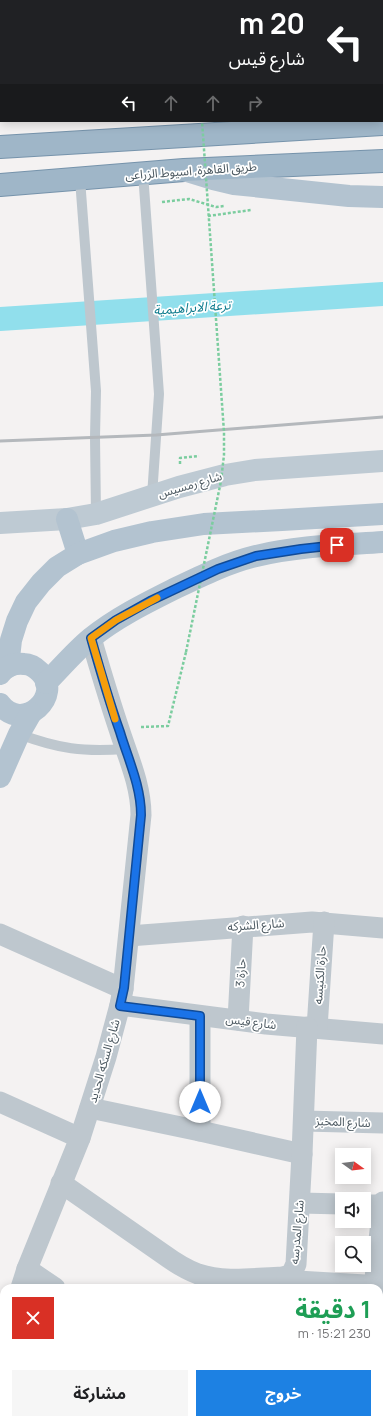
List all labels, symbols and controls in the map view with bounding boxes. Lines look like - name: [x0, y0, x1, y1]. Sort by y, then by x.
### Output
- text: 20 m: [239, 4, 305, 42]
- icon: left: [319, 16, 371, 68]
- text: شارع قيس: [229, 46, 305, 70]
- icon: left: [118, 92, 140, 114]
- icon: ahead: [160, 92, 182, 114]
- icon: ahead: [202, 92, 224, 114]
- icon: right: [244, 92, 266, 114]
- street label: طريق القاهرة, اسيوط الزراعى: [125, 157, 257, 184]
- water label: ترعة الابراهيمية: [153, 295, 233, 319]
- street label: شارع رمسيس: [156, 467, 224, 503]
- pin: [320, 528, 354, 562]
- icon: arrive: [326, 534, 348, 556]
- street label: شارع الشركه: [227, 914, 285, 936]
- street label: حارة الكنيسه: [309, 945, 330, 1005]
- street label: حارة 3: [231, 958, 250, 988]
- street label: شارع قيس: [225, 1010, 277, 1034]
- street label: شارع السكه الحديد: [83, 1017, 125, 1105]
- position arrow: [179, 1081, 221, 1123]
- street label: شارع المخبز: [314, 1112, 371, 1132]
- north arrow: [335, 1148, 371, 1184]
- map controls: [335, 1148, 371, 1272]
- button: sound: [335, 1192, 371, 1228]
- street label: شارع المدرسه: [285, 1199, 309, 1265]
- button: search: [335, 1236, 371, 1272]
- text: 1 دقيقة: [295, 1292, 371, 1325]
- button: close: [12, 1297, 54, 1339]
- text: 230 m · 15:21: [298, 1324, 371, 1342]
- button: مشاركة: [12, 1370, 188, 1416]
- button: خروج: [196, 1370, 371, 1416]

